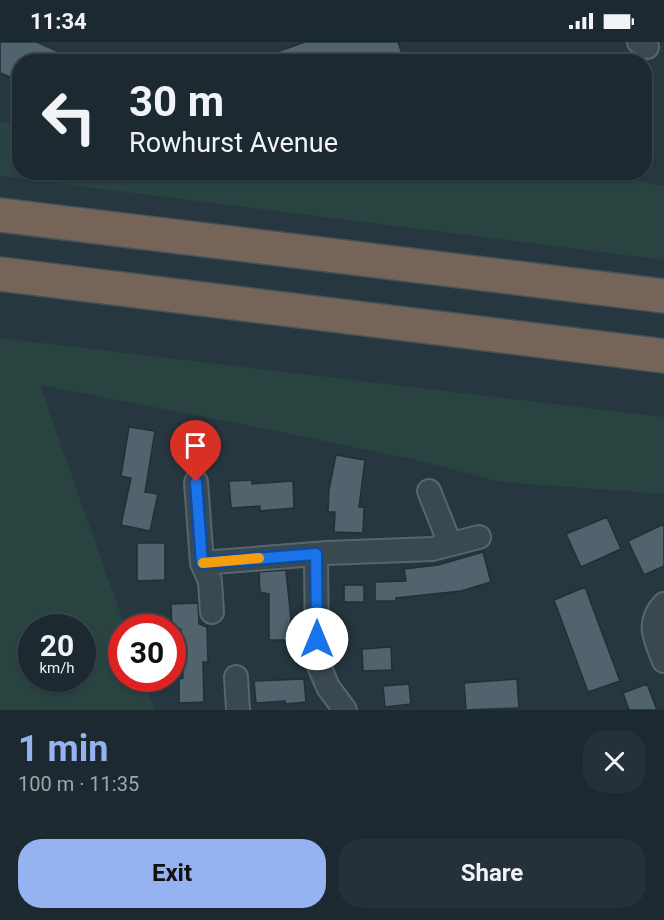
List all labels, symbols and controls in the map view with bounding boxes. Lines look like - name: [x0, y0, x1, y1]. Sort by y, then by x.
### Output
- text: 11:34: [30, 9, 87, 34]
- text: 30 m: [129, 77, 224, 126]
- icon: left: [30, 78, 108, 156]
- text: Rowhurst Avenue: [129, 127, 338, 159]
- pin: [170, 420, 221, 482]
- icon: arrive: [179, 429, 212, 462]
- position arrow: [285, 607, 349, 671]
- speed limit sign: 30: [108, 614, 186, 692]
- text: 20: [40, 628, 74, 663]
- text: km/h: [39, 659, 75, 677]
- text: 1 min: [18, 728, 109, 770]
- button: close: [583, 730, 646, 793]
- text: 100 m · 11:35: [18, 772, 139, 796]
- button: Exit: [18, 839, 326, 908]
- button: Share: [338, 839, 646, 908]

